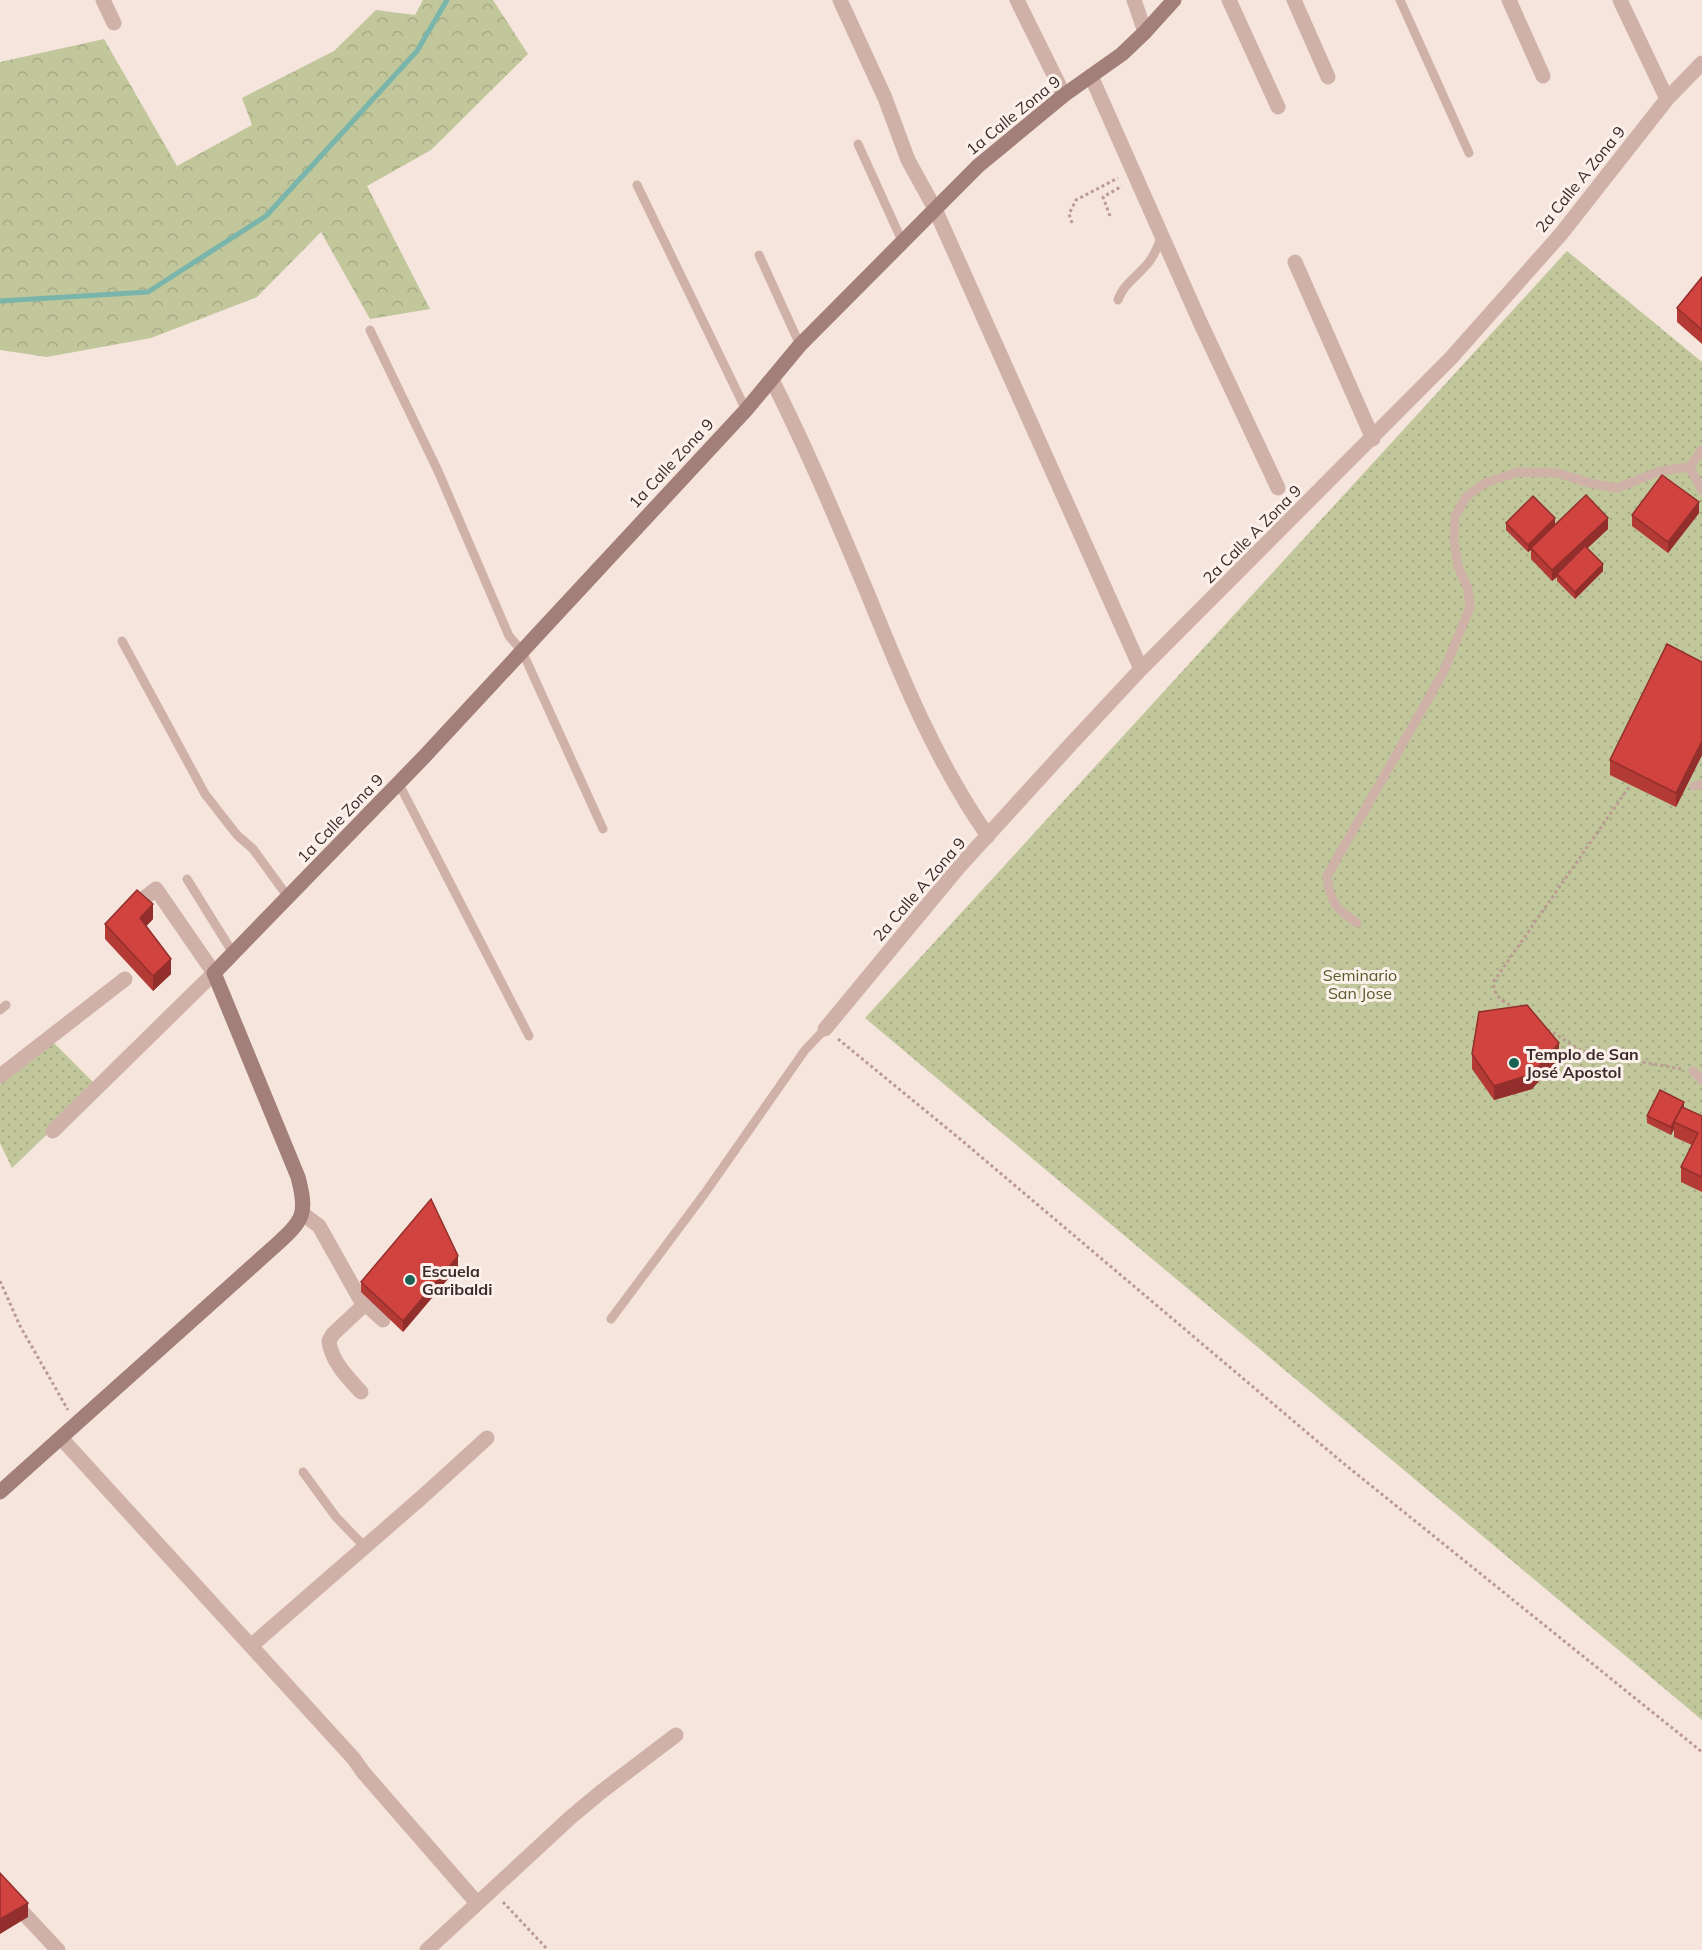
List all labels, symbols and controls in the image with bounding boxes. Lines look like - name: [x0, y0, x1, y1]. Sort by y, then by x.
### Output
- street label: 1a Calle Zona 9: [962, 71, 1064, 159]
- street label: 2a Calle A Zona 9: [1531, 122, 1629, 236]
- street label: 1a Calle Zona 9: [624, 414, 718, 512]
- street label: 2a Calle A Zona 9: [1199, 481, 1305, 587]
- street label: 1a Calle Zona 9: [293, 770, 387, 866]
- street label: 2a Calle A Zona 9: [868, 833, 970, 945]
- park label: Seminario San Jose: [1323, 965, 1397, 1003]
- place label: Templo de San José Apostol: [1526, 1044, 1639, 1082]
- marker: Templo de San José Apostol: [1507, 1056, 1521, 1070]
- place label: Escuela Garibaldi: [422, 1261, 492, 1299]
- marker: Escuela Garibaldi: [403, 1273, 417, 1287]

